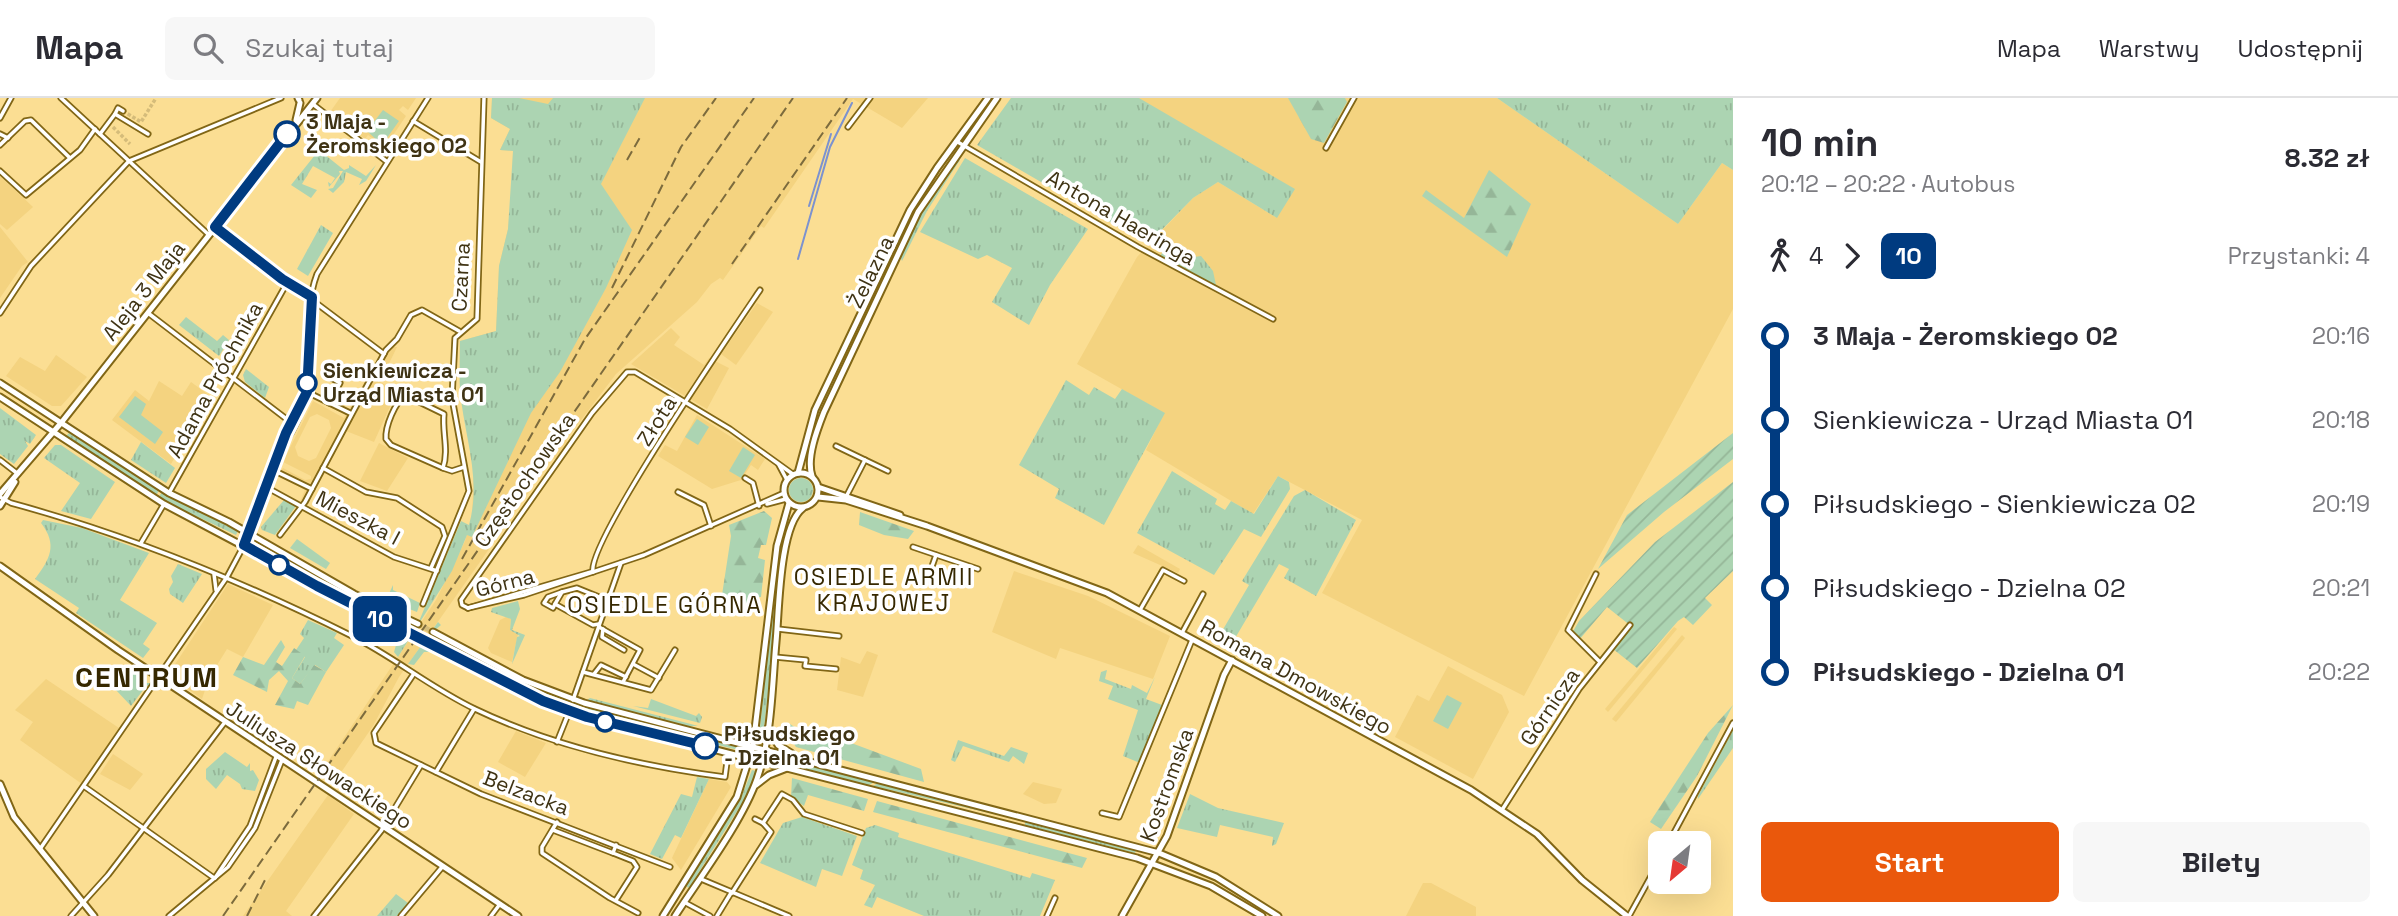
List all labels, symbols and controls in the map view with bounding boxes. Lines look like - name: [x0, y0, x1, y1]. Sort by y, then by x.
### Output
- search box: [165, 17, 655, 80]
- text: Mapa: [35, 27, 123, 69]
- icon: search: [189, 29, 227, 67]
- text: Szukaj tutaj: [245, 31, 394, 65]
- text: Mapa: [1997, 33, 2061, 64]
- text: Warstwy: [2099, 33, 2200, 64]
- text: Udostępnij: [2238, 33, 2363, 64]
- place label: 3 Maja - Żeromskiego 02: [306, 108, 467, 159]
- text: 10 min: [1761, 119, 1878, 167]
- marker: 3 Maja - Żeromskiego 02: [274, 121, 300, 147]
- text: 8.32 zł: [2285, 141, 2370, 175]
- street label: Antona Haeringa: [1042, 164, 1201, 271]
- text: 20:12 – 20:22 · Autobus: [1761, 169, 2015, 199]
- street label: Żelazna: [841, 231, 900, 312]
- street label: Aleja 3 Maja: [96, 235, 191, 346]
- icon: walk: [1761, 237, 1799, 275]
- icon: forward: [1833, 237, 1871, 275]
- text: 10: [1895, 240, 1922, 271]
- text: 4: [1809, 241, 1823, 271]
- text: Przystanki: 4: [2228, 241, 2370, 271]
- street label: Czarna: [445, 242, 476, 312]
- street label: Adama Próchnika: [161, 297, 269, 462]
- text: 3 Maja - Żeromskiego 02: [1813, 319, 2118, 353]
- text: 20:16: [2312, 321, 2370, 351]
- place label: Sienkiewicza - Urząd Miasta 01: [323, 357, 484, 408]
- marker: Sienkiewicza - Urząd Miasta 01: [297, 373, 317, 393]
- street label: Złota: [631, 391, 682, 451]
- text: Sienkiewicza - Urząd Miasta 01: [1813, 403, 2193, 437]
- text: 20:18: [2312, 405, 2370, 435]
- street label: Częstochowska: [468, 407, 581, 552]
- street label: Mieszka I: [312, 484, 405, 551]
- text: Piłsudskiego - Sienkiewicza 02: [1813, 487, 2196, 521]
- text: 20:19: [2312, 489, 2370, 519]
- unlabelled marker: [269, 555, 289, 575]
- street label: Górna: [473, 562, 537, 603]
- district label: OSIEDLE ARMII KRAJOWEJ: [794, 562, 974, 618]
- text: Piłsudskiego - Dzielna 02: [1813, 571, 2126, 605]
- text: 20:21: [2312, 573, 2370, 603]
- district label: OSIEDLE GÓRNA: [567, 590, 763, 620]
- line badge: 10: [348, 596, 412, 642]
- text: 10: [367, 603, 393, 634]
- street label: Romana Dmowskiego: [1196, 613, 1397, 740]
- text: Piłsudskiego - Dzielna 01: [1813, 655, 2124, 689]
- text: 20:22: [2308, 657, 2370, 687]
- district label: CENTRUM: [75, 659, 219, 695]
- street label: Górnicza: [1514, 663, 1585, 751]
- street label: Juliusza Słowackiego: [221, 694, 418, 835]
- unlabelled marker: [595, 712, 615, 732]
- place label: Piłsudskiego - Dzielna 01: [724, 720, 855, 771]
- street label: Kostromska: [1134, 724, 1200, 845]
- marker: Piłsudskiego - Dzielna 01: [692, 733, 718, 759]
- street label: Belzacka: [479, 764, 573, 821]
- button: Start: [1761, 822, 2059, 902]
- button: Bilety: [2073, 822, 2370, 902]
- north arrow: [1648, 831, 1712, 894]
- map controls: [1648, 831, 1711, 894]

